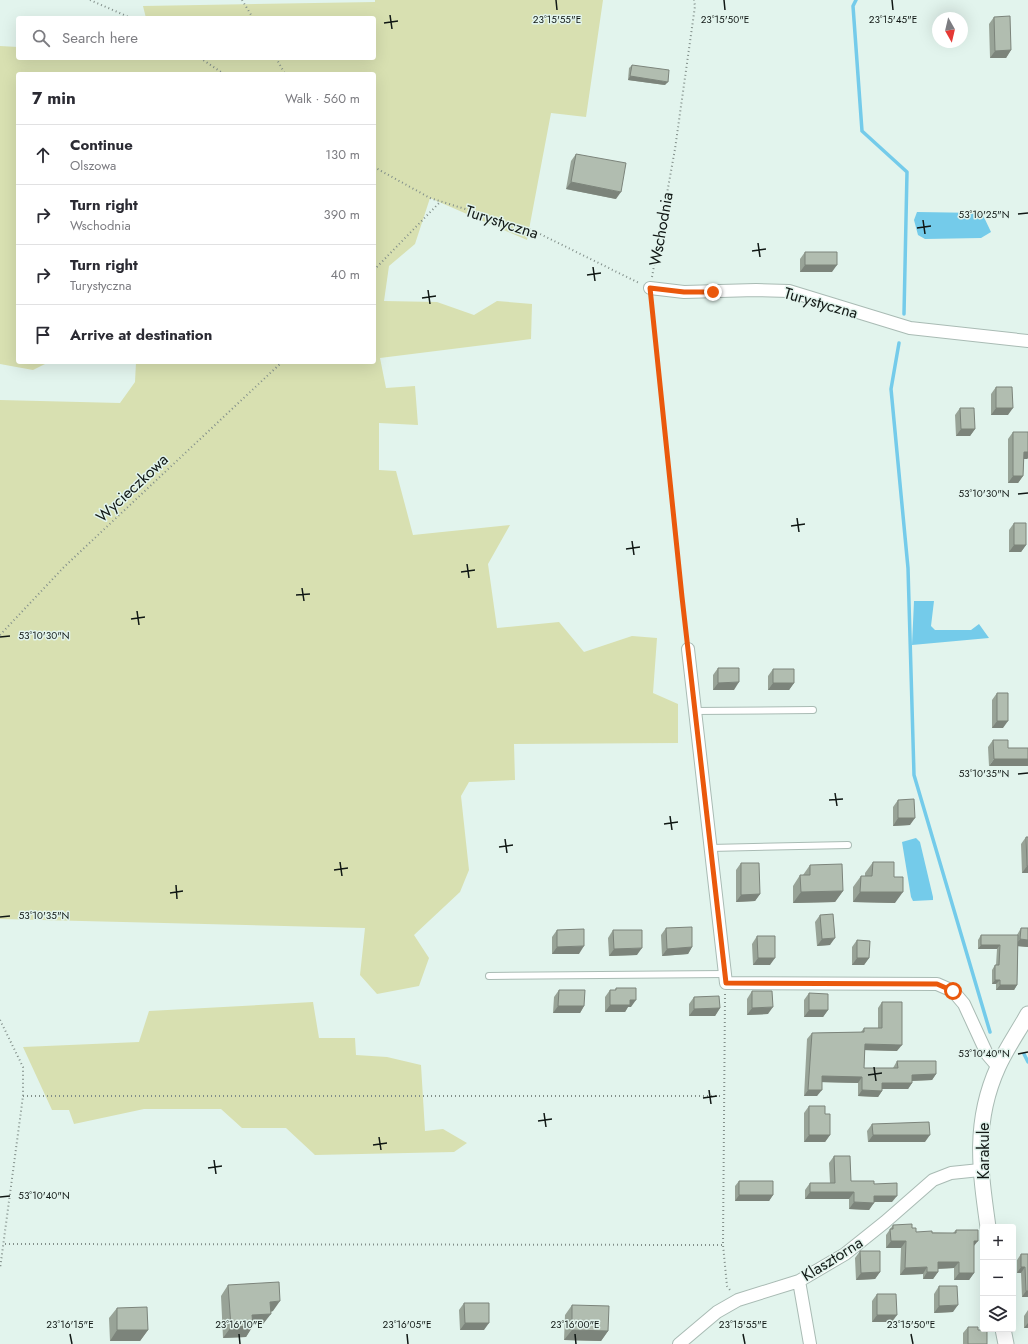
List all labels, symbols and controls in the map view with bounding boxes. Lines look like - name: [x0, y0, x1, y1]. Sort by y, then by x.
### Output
- text: 23°15'55"E: [533, 12, 581, 27]
- text: 23°15'50"E: [701, 12, 749, 27]
- text: 23°15'45"E: [869, 12, 917, 27]
- north arrow: [932, 12, 968, 48]
- search box: [16, 16, 376, 60]
- icon: search: [30, 27, 52, 49]
- text: Search here: [62, 27, 138, 49]
- text: 7 min: [32, 86, 76, 110]
- text: Walk · 560 m: [285, 89, 360, 108]
- text: Continue: [70, 134, 133, 156]
- icon: ahead: [32, 144, 54, 166]
- text: 130 m: [325, 145, 360, 164]
- text: Olszowa: [70, 156, 116, 175]
- street label: Wschodnia: [643, 190, 679, 268]
- text: Turn right: [70, 194, 138, 216]
- street label: Turystyczna: [462, 199, 542, 245]
- icon: right: [32, 204, 54, 226]
- text: 390 m: [324, 205, 360, 224]
- text: 53°10'25"N: [959, 207, 1009, 222]
- text: Wschodnia: [70, 216, 131, 235]
- text: Turn right: [70, 254, 138, 276]
- icon: right: [32, 264, 54, 286]
- text: 40 m: [331, 265, 360, 284]
- text: Turystyczna: [70, 276, 132, 295]
- street label: Turystyczna: [781, 282, 861, 324]
- route end: [704, 283, 722, 301]
- icon: arrive: [32, 324, 54, 346]
- text: Arrive at destination: [70, 324, 212, 346]
- street label: Wycieczkowa: [91, 448, 173, 528]
- text: 53°10'30"N: [958, 486, 1010, 501]
- text: 53°10'30"N: [18, 628, 70, 643]
- text: 53°10'35"N: [959, 766, 1009, 781]
- text: 53°10'35"N: [19, 908, 69, 923]
- route start: [944, 982, 962, 1000]
- text: 53°10'40"N: [958, 1046, 1010, 1061]
- street label: Karakule: [972, 1122, 995, 1180]
- text: 53°10'40"N: [18, 1188, 70, 1203]
- map controls: [980, 1224, 1016, 1332]
- button: +: [980, 1224, 1016, 1260]
- street label: Klasztorna: [797, 1231, 867, 1287]
- button: −: [980, 1260, 1016, 1296]
- button: layers: [980, 1296, 1016, 1332]
- text: 23°16'15"E: [46, 1317, 94, 1332]
- text: 23°16'10"E: [215, 1317, 263, 1332]
- text: 23°16'05"E: [383, 1317, 431, 1332]
- text: 23°16'00"E: [550, 1317, 600, 1332]
- text: 23°15'55"E: [719, 1317, 767, 1332]
- text: 23°15'50"E: [887, 1317, 935, 1332]

